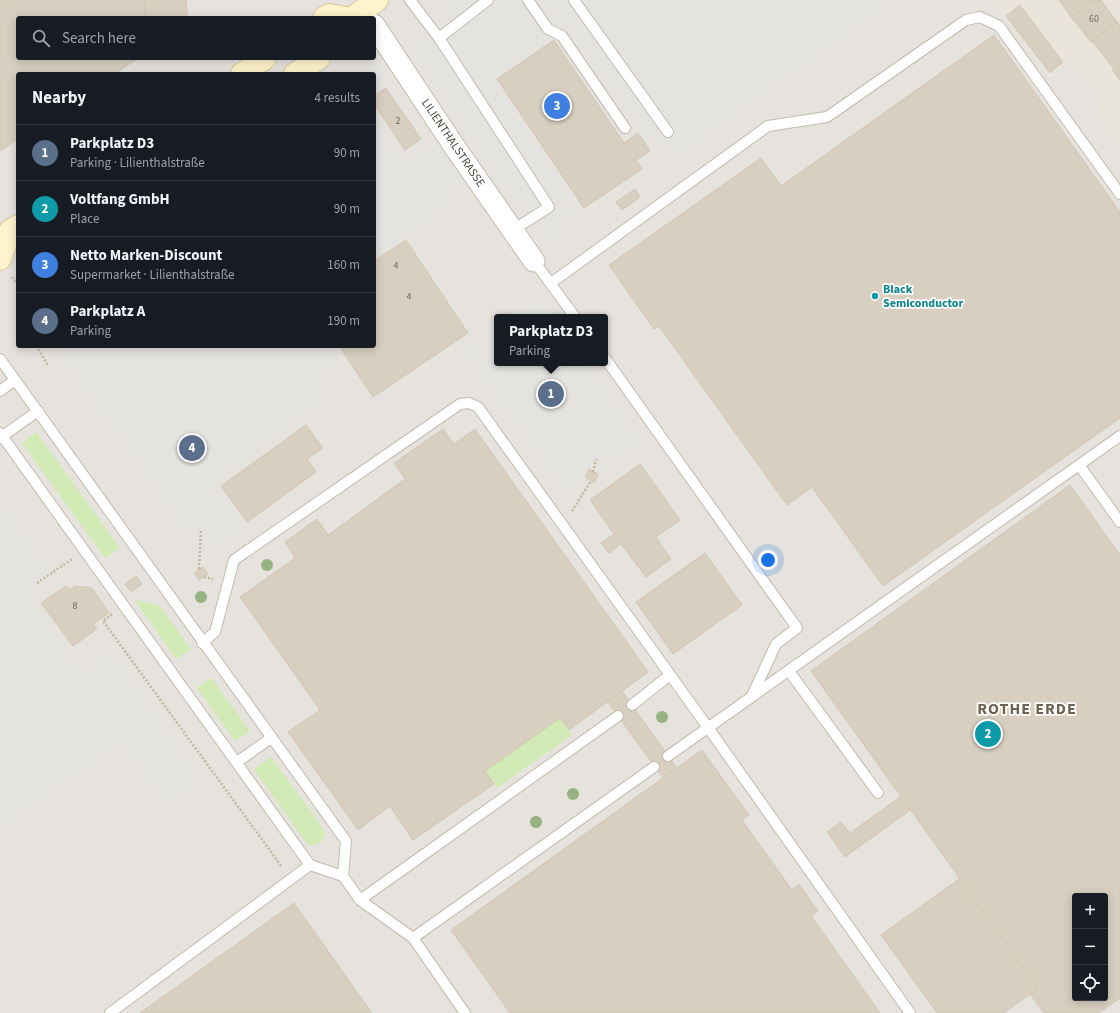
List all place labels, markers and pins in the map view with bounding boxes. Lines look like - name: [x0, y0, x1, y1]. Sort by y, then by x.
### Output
- pin: 3: [544, 91, 570, 121]
- place label: Black Semiconductor: [883, 281, 964, 312]
- marker: Black Semiconductor: [870, 291, 880, 301]
- pin: 1: [538, 379, 564, 409]
- pin: 4: [179, 433, 205, 463]
- pin: 2: [975, 719, 1001, 749]

